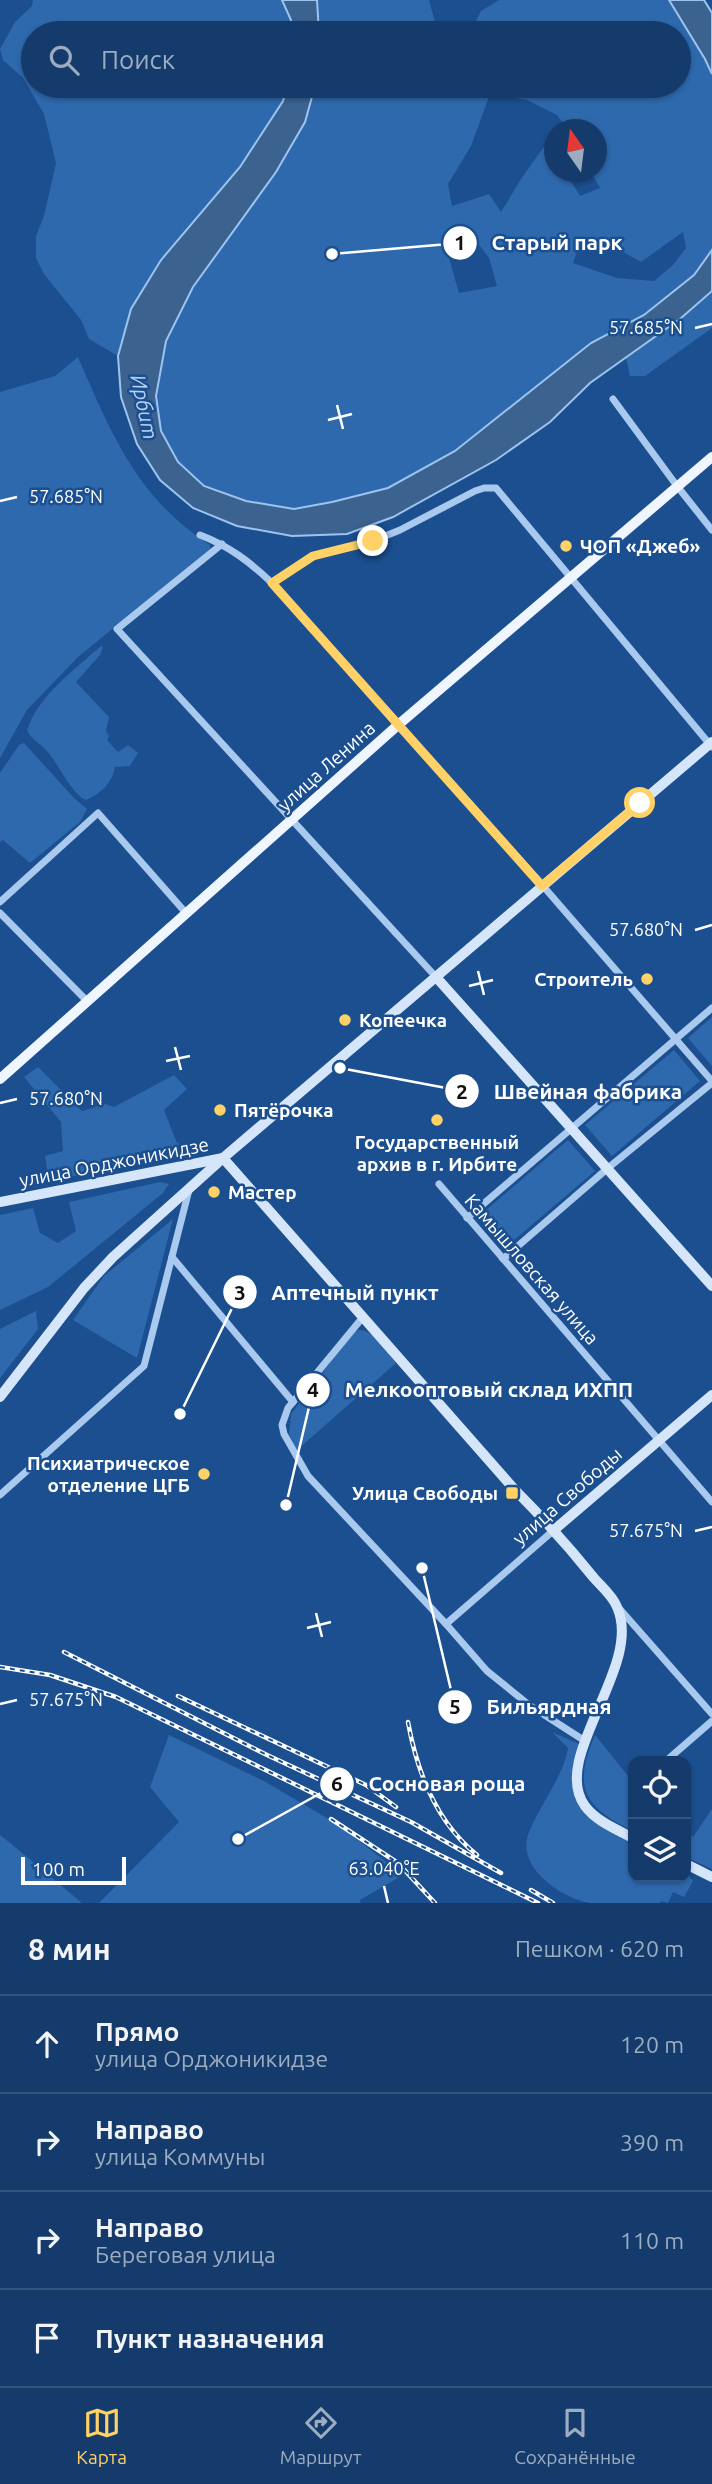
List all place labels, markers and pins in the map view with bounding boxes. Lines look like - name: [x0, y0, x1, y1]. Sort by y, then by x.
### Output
- callout: Старый парк: [442, 222, 636, 264]
- place label: ЧОП «Джеб»: [580, 535, 701, 557]
- marker: ЧОП «Джеб»: [558, 538, 574, 554]
- place label: Строитель: [534, 968, 633, 990]
- marker: Строитель: [639, 971, 655, 987]
- place label: Копеечка: [359, 1009, 447, 1031]
- marker: Копеечка: [337, 1012, 353, 1028]
- callout: Швейная фабрика: [445, 1070, 696, 1112]
- place label: Пятёрочка: [234, 1099, 333, 1121]
- marker: Пятёрочка: [212, 1102, 228, 1118]
- marker: Государственный архив в г. Ирбите: [429, 1112, 445, 1128]
- place label: Государственный архив в г. Ирбите: [355, 1131, 519, 1175]
- place label: Мастер: [228, 1181, 297, 1203]
- marker: Мастер: [206, 1184, 222, 1200]
- callout: Аптечный пункт: [222, 1271, 453, 1313]
- callout: Мелкооптовый склад ИХПП: [296, 1369, 647, 1411]
- place label: Психиатрическое отделение ЦГБ: [27, 1452, 190, 1496]
- marker: Психиатрическое отделение ЦГБ: [196, 1466, 212, 1482]
- place label: Улица Свободы: [352, 1482, 498, 1504]
- marker: Улица Свободы: [504, 1485, 520, 1501]
- callout: Бильярдная: [438, 1686, 626, 1728]
- callout: Сосновая роща: [319, 1763, 539, 1805]

